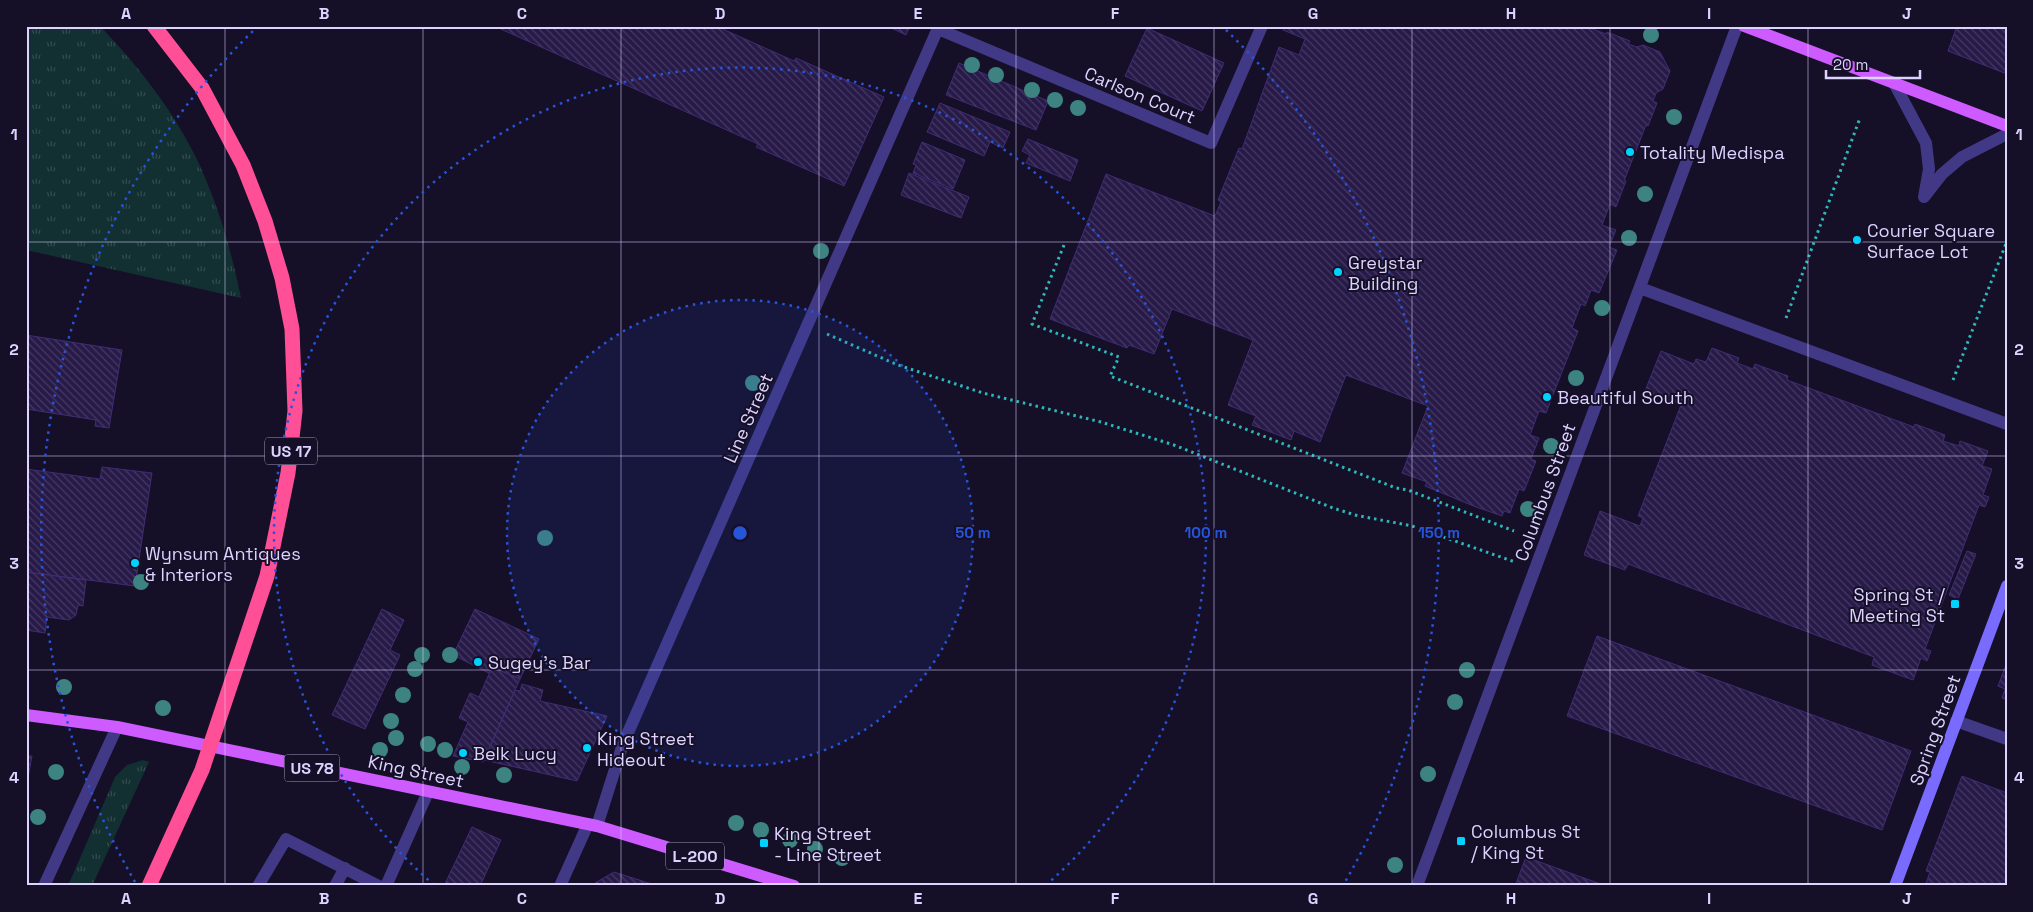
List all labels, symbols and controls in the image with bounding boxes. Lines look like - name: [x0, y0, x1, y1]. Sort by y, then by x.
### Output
- text: A: [121, 3, 131, 24]
- text: B: [319, 3, 329, 24]
- text: C: [517, 3, 527, 24]
- text: D: [715, 3, 725, 24]
- text: E: [914, 3, 923, 24]
- text: F: [1111, 3, 1120, 24]
- text: G: [1308, 3, 1318, 24]
- text: H: [1506, 3, 1516, 24]
- text: I: [1707, 3, 1711, 24]
- text: J: [1902, 3, 1912, 24]
- scale bar: [1826, 48, 1919, 80]
- text: 20 m: [1833, 55, 1868, 74]
- street label: Carlson Court: [1081, 61, 1199, 129]
- text: 1: [10, 124, 18, 145]
- text: 1: [2015, 124, 2023, 145]
- place label: Totality Medispa: [1640, 141, 1785, 164]
- marker: Totality Medispa: [1624, 146, 1636, 158]
- place label: Courier Square Surface Lot: [1867, 219, 1995, 263]
- marker: Courier Square Surface Lot: [1851, 234, 1863, 246]
- place label: Greystar Building: [1348, 251, 1423, 295]
- marker: Greystar Building: [1332, 266, 1344, 278]
- text: 2: [9, 339, 19, 360]
- text: 2: [2014, 339, 2024, 360]
- street label: Line Street: [718, 370, 778, 466]
- place label: Beautiful South: [1557, 386, 1694, 409]
- marker: Beautiful South: [1541, 391, 1553, 403]
- street label: Columbus Street: [1509, 420, 1581, 564]
- road number: US 17: [265, 438, 317, 464]
- text: 50 m: [955, 523, 991, 542]
- text: 100 m: [1185, 523, 1227, 542]
- text: 150 m: [1418, 523, 1460, 542]
- centre of rings: [731, 524, 749, 542]
- place label: Wynsum Antiques & Interiors: [145, 542, 301, 586]
- text: 3: [9, 553, 19, 574]
- text: 3: [2014, 553, 2024, 574]
- marker: Wynsum Antiques & Interiors: [129, 557, 141, 569]
- place label: Spring St / Meeting St: [1849, 583, 1945, 627]
- marker: Spring St / Meeting St: [1949, 598, 1961, 610]
- place label: Sugey's Bar: [488, 651, 591, 674]
- marker: Sugey's Bar: [472, 656, 484, 668]
- street label: Spring Street: [1904, 672, 1966, 788]
- place label: King Street Hideout: [597, 727, 695, 771]
- place label: Belk Lucy: [473, 742, 557, 765]
- marker: King Street Hideout: [581, 742, 593, 754]
- marker: Belk Lucy: [457, 747, 469, 759]
- street label: King Street: [366, 750, 466, 792]
- road number: US 78: [284, 754, 340, 781]
- text: 4: [9, 767, 19, 788]
- text: 4: [2014, 767, 2024, 788]
- place label: Columbus St / King St: [1471, 820, 1581, 864]
- place label: King Street - Line Street: [774, 822, 882, 866]
- marker: Columbus St / King St: [1455, 835, 1467, 847]
- marker: King Street - Line Street: [758, 837, 770, 849]
- road number: L-200: [666, 842, 724, 869]
- text: A: [121, 888, 131, 909]
- text: B: [319, 888, 329, 909]
- text: C: [517, 888, 527, 909]
- text: D: [715, 888, 725, 909]
- text: E: [914, 888, 923, 909]
- text: F: [1111, 888, 1120, 909]
- text: G: [1308, 888, 1318, 909]
- text: H: [1506, 888, 1516, 909]
- text: I: [1707, 888, 1711, 909]
- text: J: [1902, 888, 1912, 909]

